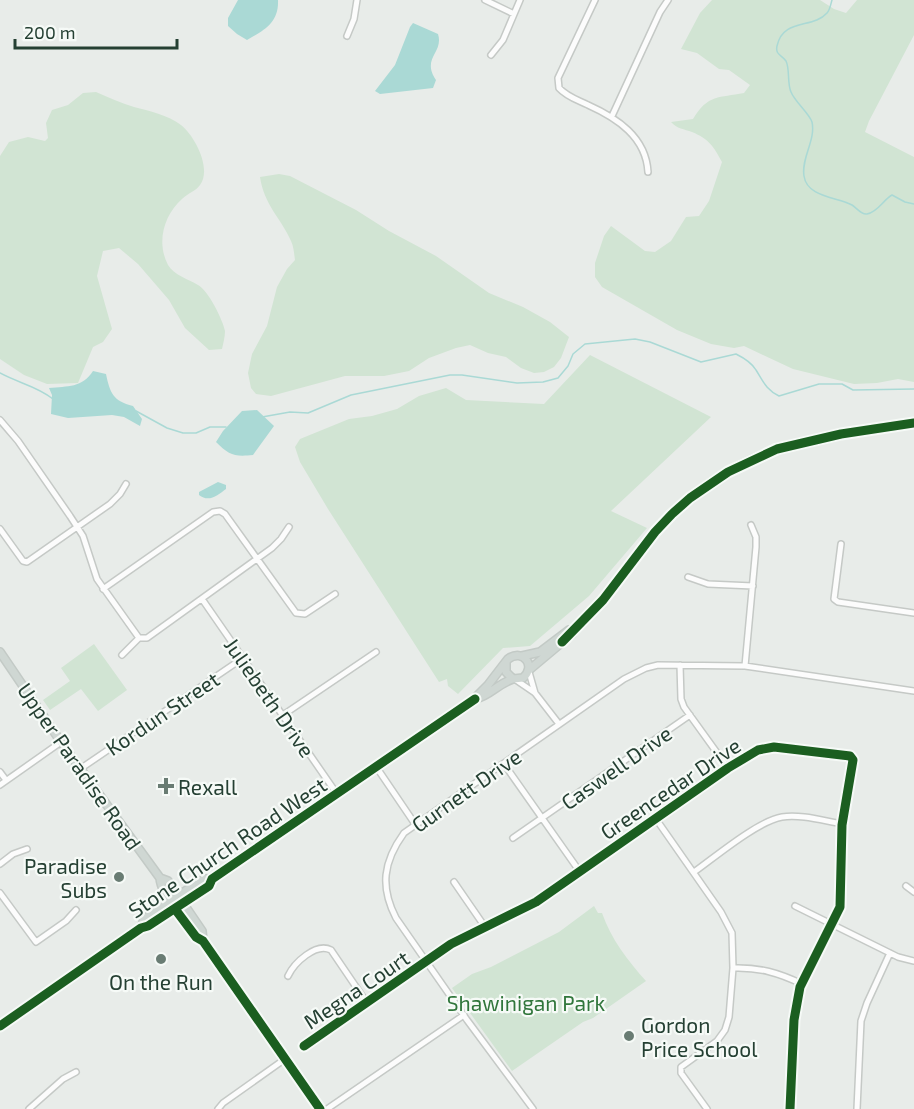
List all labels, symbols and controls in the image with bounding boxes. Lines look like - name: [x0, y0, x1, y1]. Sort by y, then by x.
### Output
- scale bar: [15, 12, 177, 50]
- text: 200 m: [24, 21, 76, 43]
- street label: Juliebeth Drive: [220, 633, 320, 761]
- street label: Kordun Street: [100, 666, 224, 760]
- street label: Upper Paradise Road: [13, 678, 147, 854]
- street label: Caswell Drive: [556, 720, 676, 814]
- street label: Greencedar Drive: [595, 732, 745, 844]
- street label: Gurnett Drive: [407, 743, 525, 837]
- street label: Stone Church Road West: [123, 771, 331, 923]
- place label: Rexall: [178, 774, 238, 799]
- marker: Rexall: [159, 779, 173, 793]
- place label: Paradise Subs: [24, 853, 107, 902]
- marker: Paradise Subs: [112, 870, 126, 884]
- street label: Megna Court: [298, 944, 414, 1034]
- marker: On the Run: [154, 952, 168, 966]
- place label: On the Run: [109, 969, 213, 994]
- park label: Shawinigan Park: [447, 990, 606, 1015]
- place label: Gordon Price School: [641, 1012, 758, 1061]
- marker: Gordon Price School: [622, 1029, 636, 1043]

